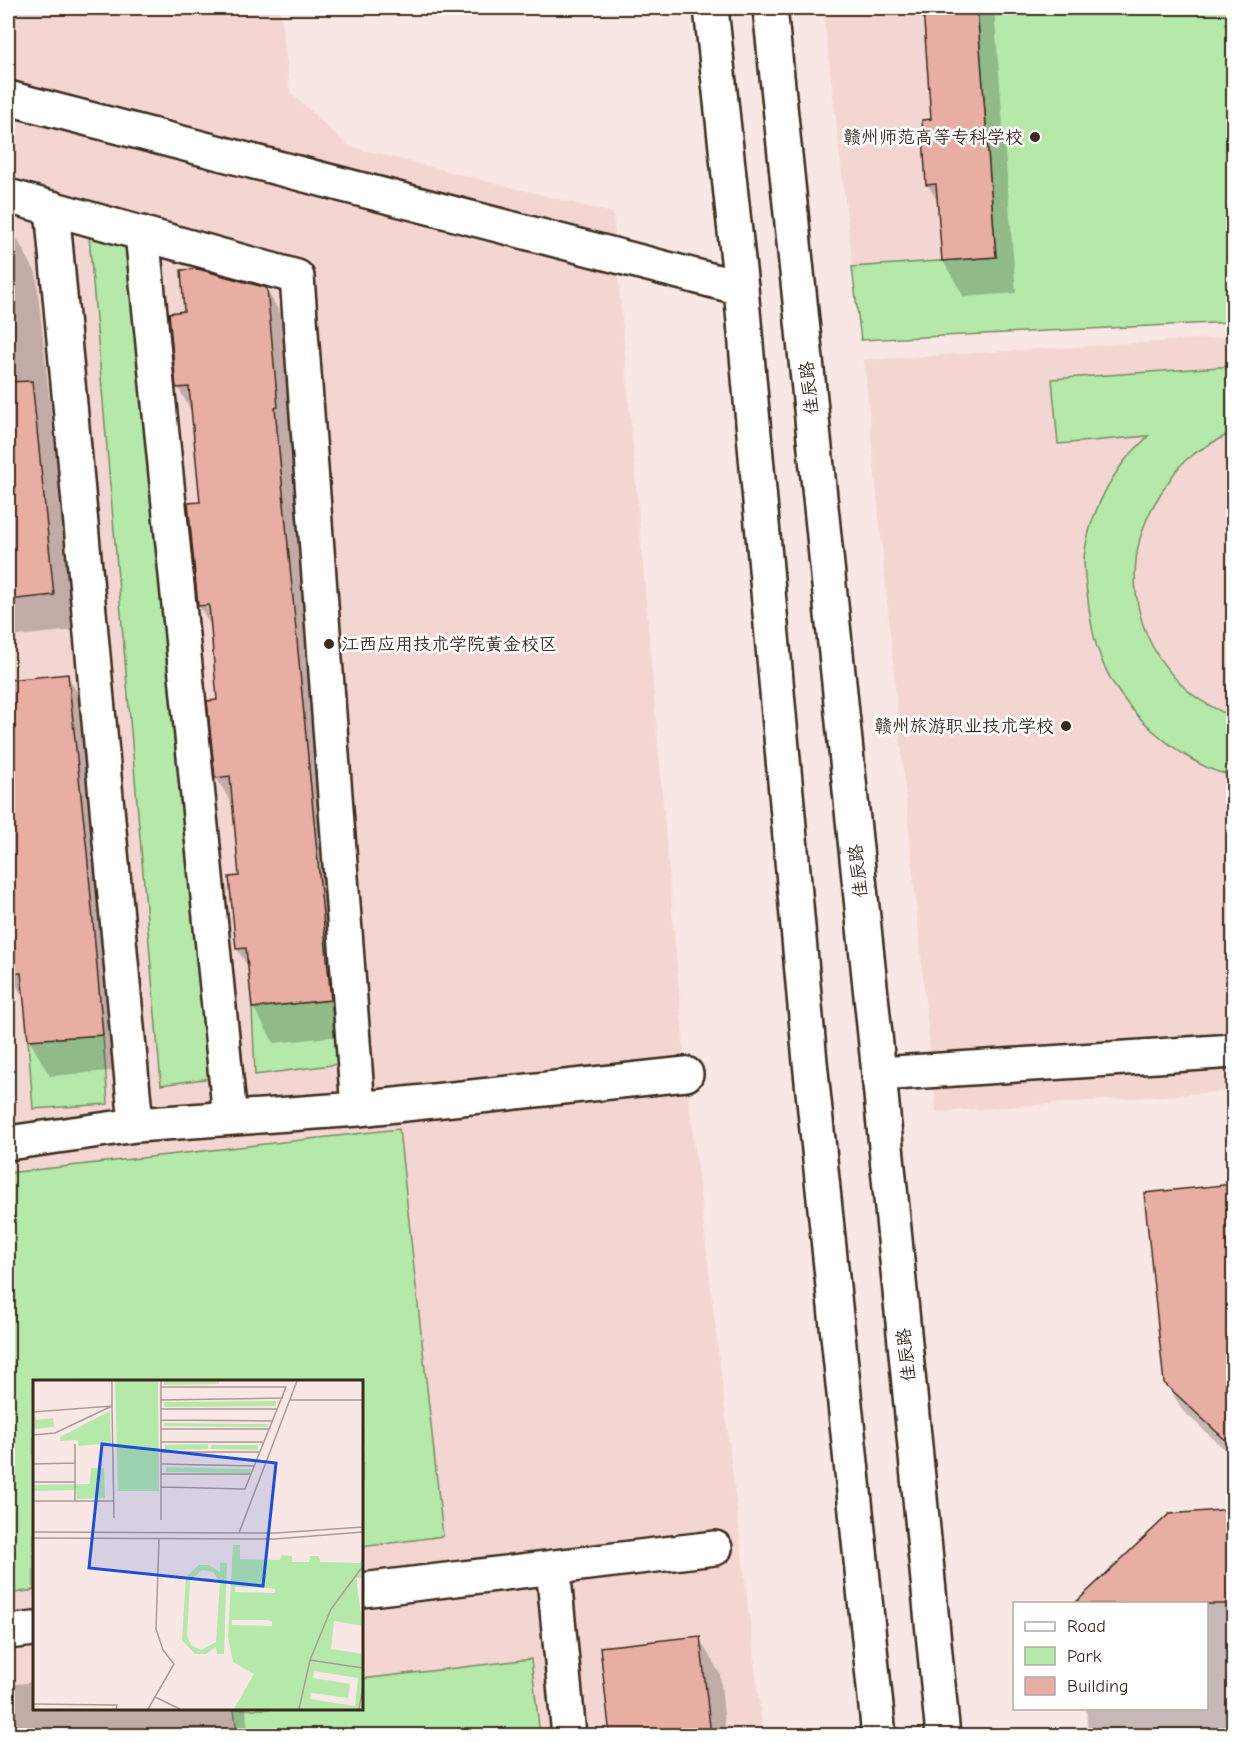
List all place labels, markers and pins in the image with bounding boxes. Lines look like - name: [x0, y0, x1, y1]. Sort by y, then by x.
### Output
- place label: 赣州师范高等专科学校: [843, 127, 1023, 148]
- marker: 赣州师范高等专科学校: [1028, 130, 1042, 144]
- place label: 江西应用技术学院黄金校区: [341, 634, 557, 655]
- marker: 江西应用技术学院黄金校区: [322, 637, 336, 651]
- place label: 赣州旅游职业技术学校: [874, 716, 1054, 737]
- marker: 赣州旅游职业技术学校: [1059, 719, 1073, 733]

